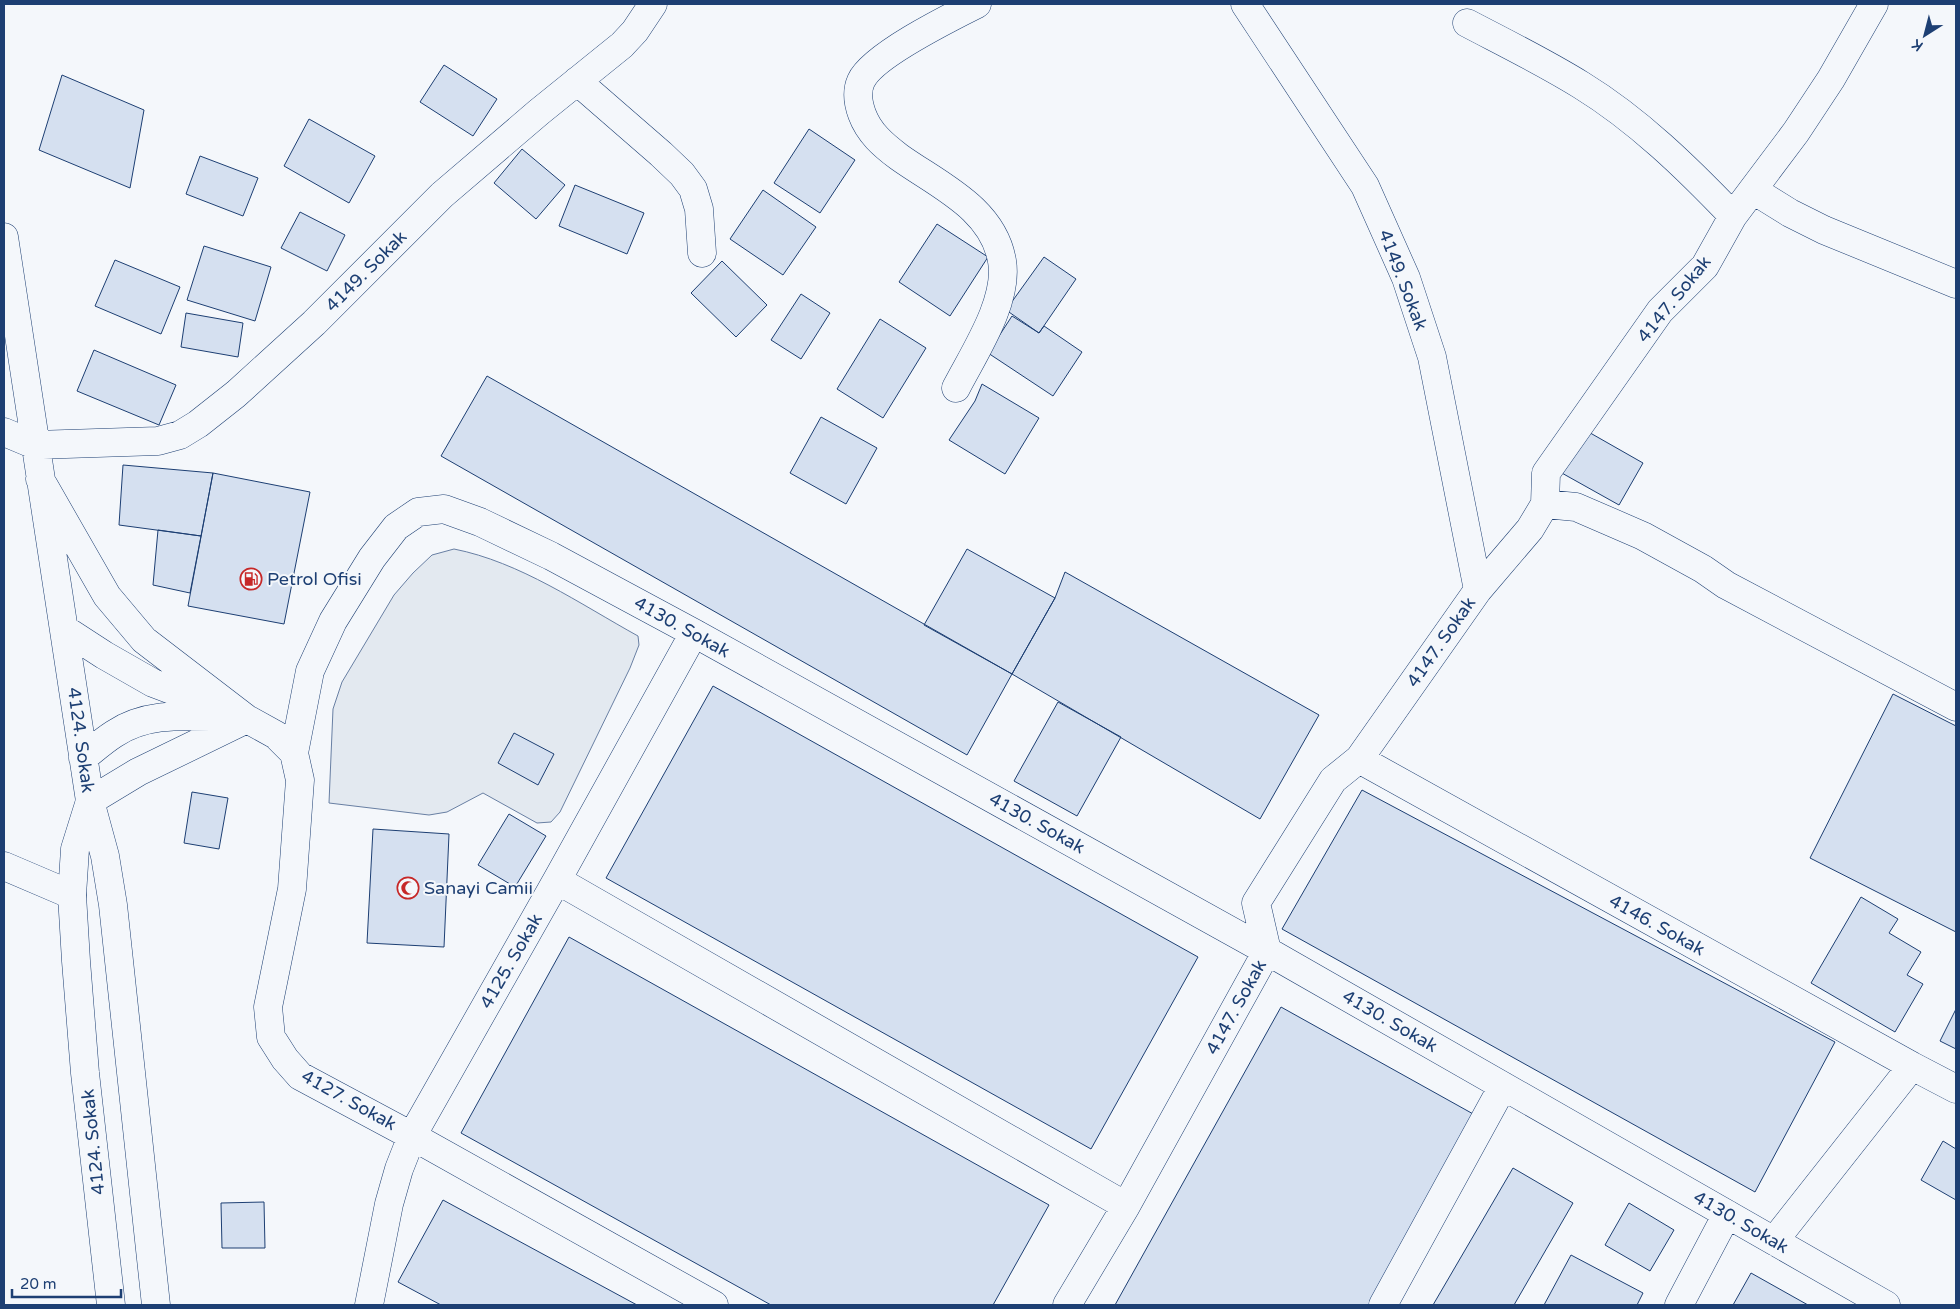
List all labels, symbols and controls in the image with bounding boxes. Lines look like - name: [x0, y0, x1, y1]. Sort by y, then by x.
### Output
- north arrow: [1900, 10, 1950, 60]
- text: K: [1908, 35, 1926, 55]
- street label: 4149. Sokak: [321, 226, 411, 316]
- street label: 4149. Sokak: [1374, 226, 1432, 334]
- street label: 4147. Sokak: [1632, 251, 1716, 347]
- fuel station icon: Petrol Ofisi: [239, 567, 263, 591]
- place label: Petrol Ofisi: [267, 568, 362, 590]
- street label: 4130. Sokak: [630, 592, 734, 662]
- street label: 4147. Sokak: [1402, 592, 1480, 691]
- street label: 4124. Sokak: [63, 686, 99, 794]
- street label: 4130. Sokak: [985, 788, 1089, 858]
- mosque icon: Sanayi Camii: [396, 876, 420, 900]
- place label: Sanayi Camii: [424, 877, 533, 899]
- street label: 4146. Sokak: [1605, 890, 1709, 960]
- street label: 4125. Sokak: [475, 909, 547, 1012]
- street label: 4147. Sokak: [1201, 955, 1271, 1058]
- street label: 4130. Sokak: [1339, 985, 1442, 1057]
- street label: 4127. Sokak: [298, 1065, 401, 1135]
- street label: 4124. Sokak: [76, 1088, 109, 1196]
- street label: 4130. Sokak: [1690, 1186, 1793, 1258]
- scale bar: [12, 1266, 121, 1298]
- text: 20 m: [20, 1275, 57, 1293]

